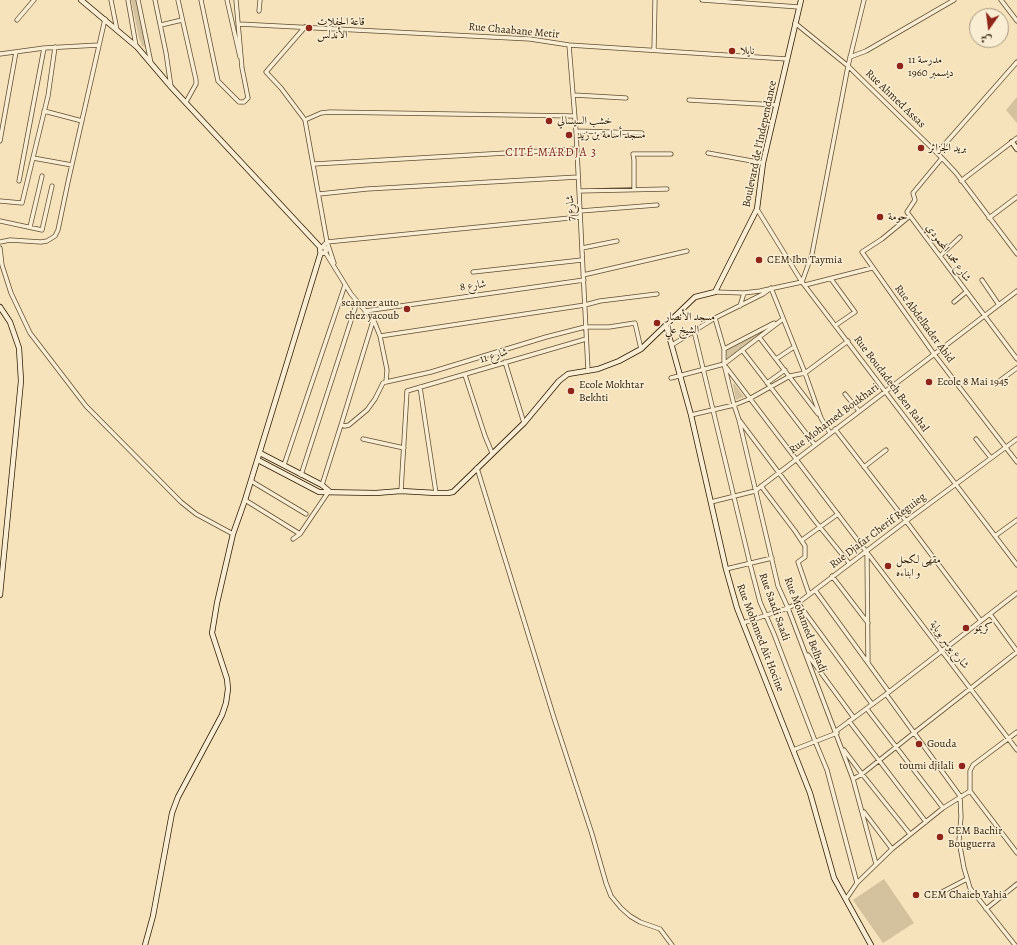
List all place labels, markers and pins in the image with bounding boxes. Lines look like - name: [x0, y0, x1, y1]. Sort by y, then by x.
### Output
- place label: قاعة الحفلات الأندلس: [317, 15, 365, 41]
- marker: قاعة الحفلات الأندلس: [304, 23, 314, 33]
- place label: نايلا: [740, 44, 754, 58]
- marker: نايلا: [727, 46, 737, 56]
- place label: مدرسة 11 ديسمبر 1960: [908, 53, 954, 79]
- marker: مدرسة 11 ديسمبر 1960: [895, 61, 905, 71]
- place label: خشب السيسالي: [557, 114, 612, 128]
- marker: خشب السيسالي: [544, 116, 554, 126]
- place label: مسجد أسامة بن زيد: [577, 128, 646, 142]
- marker: مسجد أسامة بن زيد: [564, 130, 574, 140]
- place label: بريد الجزائر: [929, 141, 966, 155]
- marker: بريد الجزائر: [916, 143, 926, 153]
- place label: حومة: [888, 210, 907, 224]
- marker: حومة: [875, 212, 885, 222]
- place label: CEM Ibn Taymia: [767, 253, 842, 267]
- marker: CEM Ibn Taymia: [754, 255, 764, 265]
- place label: scanner auto chez yacoub: [341, 296, 399, 322]
- marker: scanner auto chez yacoub: [402, 304, 412, 314]
- place label: مسجد الأنصار الشيخ علي: [665, 310, 715, 336]
- marker: مسجد الأنصار الشيخ علي: [652, 318, 662, 328]
- place label: Ecole 8 Mai 1945: [937, 375, 1009, 389]
- marker: Ecole 8 Mai 1945: [924, 377, 934, 387]
- place label: Ecole Mokhtar Bekhti: [579, 378, 644, 404]
- marker: Ecole Mokhtar Bekhti: [566, 386, 576, 396]
- place label: مقهى لكحل و ابناءه: [896, 553, 941, 579]
- marker: مقهى لكحل و ابناءه: [883, 561, 893, 571]
- place label: كريمو: [974, 621, 993, 635]
- marker: كريمو: [961, 623, 971, 633]
- place label: Gouda: [927, 737, 957, 751]
- marker: Gouda: [914, 739, 924, 749]
- place label: toumi djilali: [899, 759, 954, 773]
- marker: toumi djilali: [957, 761, 967, 771]
- place label: CEM Bachir Bouguerra: [948, 824, 1002, 850]
- marker: CEM Bachir Bouguerra: [935, 832, 945, 842]
- place label: CEM Chaieb Yahia: [924, 888, 1007, 902]
- marker: CEM Chaieb Yahia: [911, 890, 921, 900]

